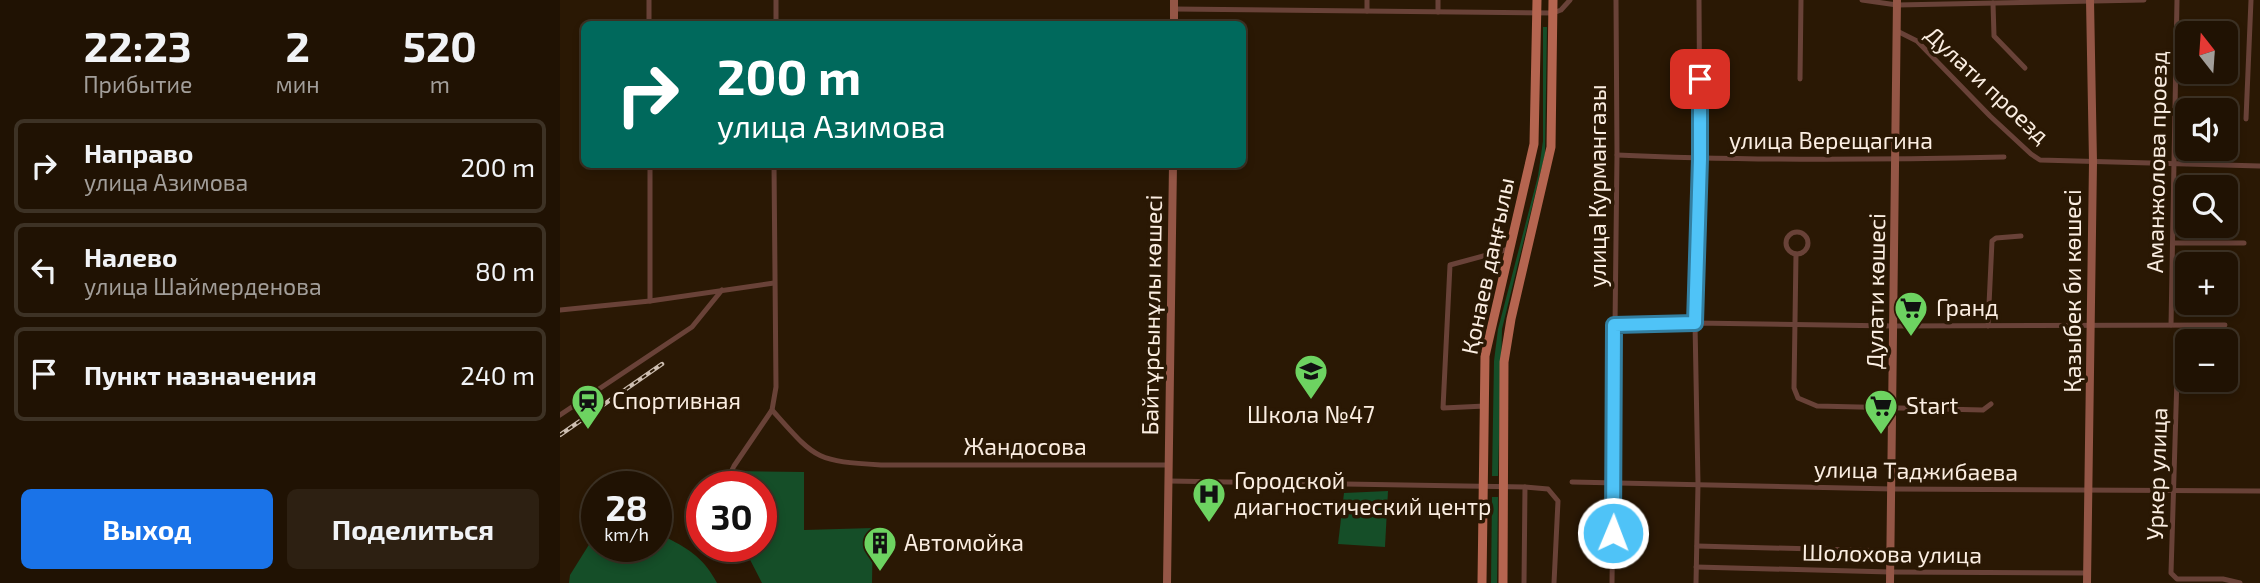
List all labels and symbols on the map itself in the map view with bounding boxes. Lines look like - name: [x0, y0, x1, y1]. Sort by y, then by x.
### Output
- street label: Дулати проезд: [1919, 20, 2056, 150]
- north arrow: [2175, 21, 2238, 84]
- pin: [1670, 49, 1730, 109]
- street label: Аманжолова проезд: [2140, 51, 2172, 273]
- street label: улица Курмангазы: [1583, 84, 1612, 288]
- street label: улица Верещагина: [1729, 126, 1933, 155]
- street label: Қонаев даңғылы: [1455, 175, 1519, 357]
- street label: Қазыбек би көшесі: [2058, 189, 2086, 393]
- street label: Байтұрсынұлы көшесі: [1135, 194, 1167, 436]
- street label: Дулати көшесі: [1860, 213, 1891, 369]
- supermarket icon: Гранд: [1892, 289, 1930, 338]
- place label: Гранд: [1936, 293, 1999, 321]
- school or university icon: Школа №47: [1292, 352, 1330, 401]
- station icon: Спортивная: [569, 382, 607, 431]
- place label: Спортивная: [612, 386, 741, 414]
- supermarket icon: Start: [1862, 387, 1900, 436]
- place label: Start: [1906, 391, 1958, 419]
- place label: Школа №47: [1247, 400, 1375, 428]
- street label: Уркер улица: [2140, 407, 2173, 541]
- street label: Жандосова: [963, 432, 1087, 460]
- street label: улица Таджибаева: [1814, 454, 2018, 487]
- place label: Городской диагностический центр: [1234, 466, 1491, 520]
- speed limit sign: 30: [686, 471, 777, 562]
- hospital icon: Городской диагностический центр: [1190, 475, 1228, 524]
- position arrow: [1576, 496, 1650, 570]
- building icon: Автомойка: [861, 524, 899, 573]
- place label: Автомойка: [904, 528, 1024, 556]
- street label: Шолохова улица: [1802, 537, 1982, 570]

